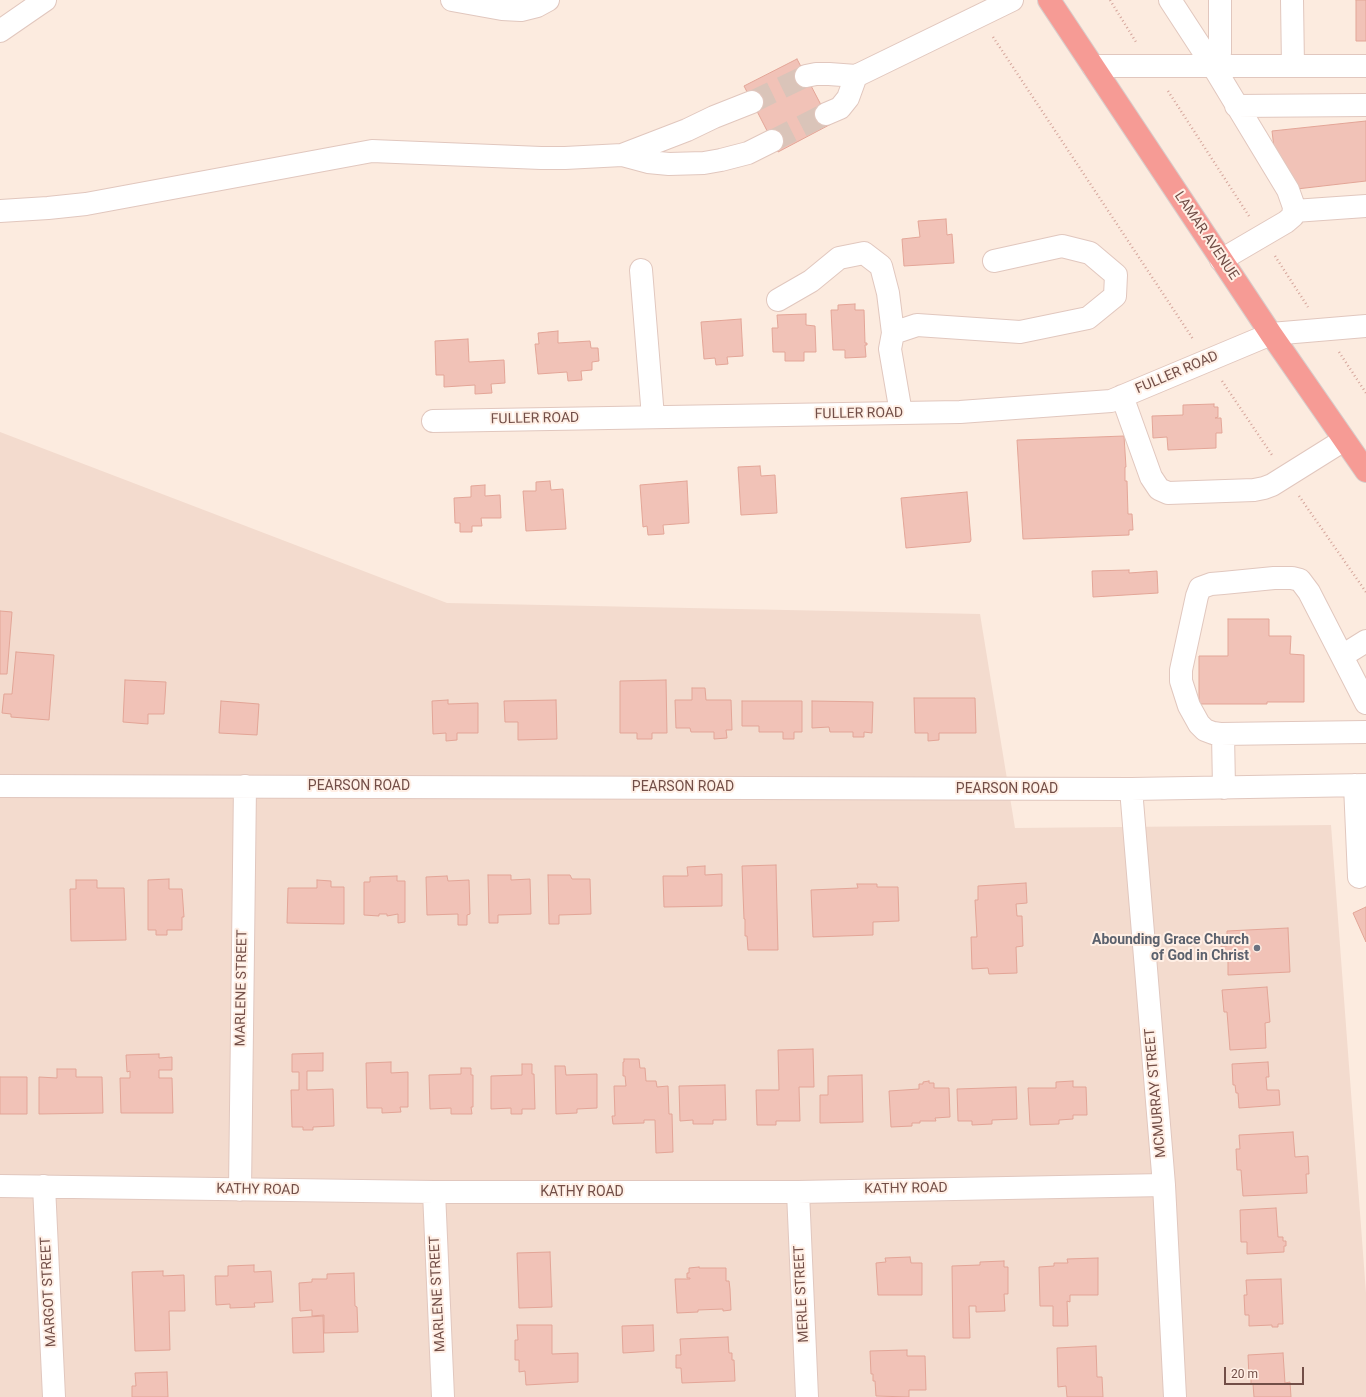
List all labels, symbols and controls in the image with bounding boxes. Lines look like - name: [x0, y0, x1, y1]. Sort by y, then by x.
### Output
- street label: LAMAR AVENUE: [1170, 189, 1242, 283]
- street label: FULLER ROAD: [1133, 348, 1221, 398]
- street label: FULLER ROAD: [815, 405, 903, 423]
- street label: FULLER ROAD: [491, 410, 579, 428]
- street label: PEARSON ROAD: [308, 778, 410, 794]
- street label: PEARSON ROAD: [632, 779, 734, 795]
- street label: PEARSON ROAD: [956, 781, 1058, 797]
- street label: MARLENE STREET: [233, 930, 251, 1046]
- place label: Abounding Grace Church of God in Christ: [1092, 932, 1249, 964]
- marker: Abounding Grace Church of God in Christ: [1252, 943, 1262, 953]
- street label: MCMURRAY STREET: [1142, 1028, 1170, 1158]
- street label: KATHY ROAD: [864, 1180, 948, 1198]
- street label: KATHY ROAD: [216, 1181, 300, 1199]
- street label: KATHY ROAD: [540, 1184, 624, 1200]
- street label: MARLENE STREET: [427, 1235, 449, 1353]
- street label: MARGOT STREET: [38, 1236, 60, 1348]
- street label: MERLE STREET: [791, 1245, 813, 1343]
- scale bar: [1226, 1359, 1306, 1385]
- text: 20 m: [1231, 1367, 1258, 1381]

